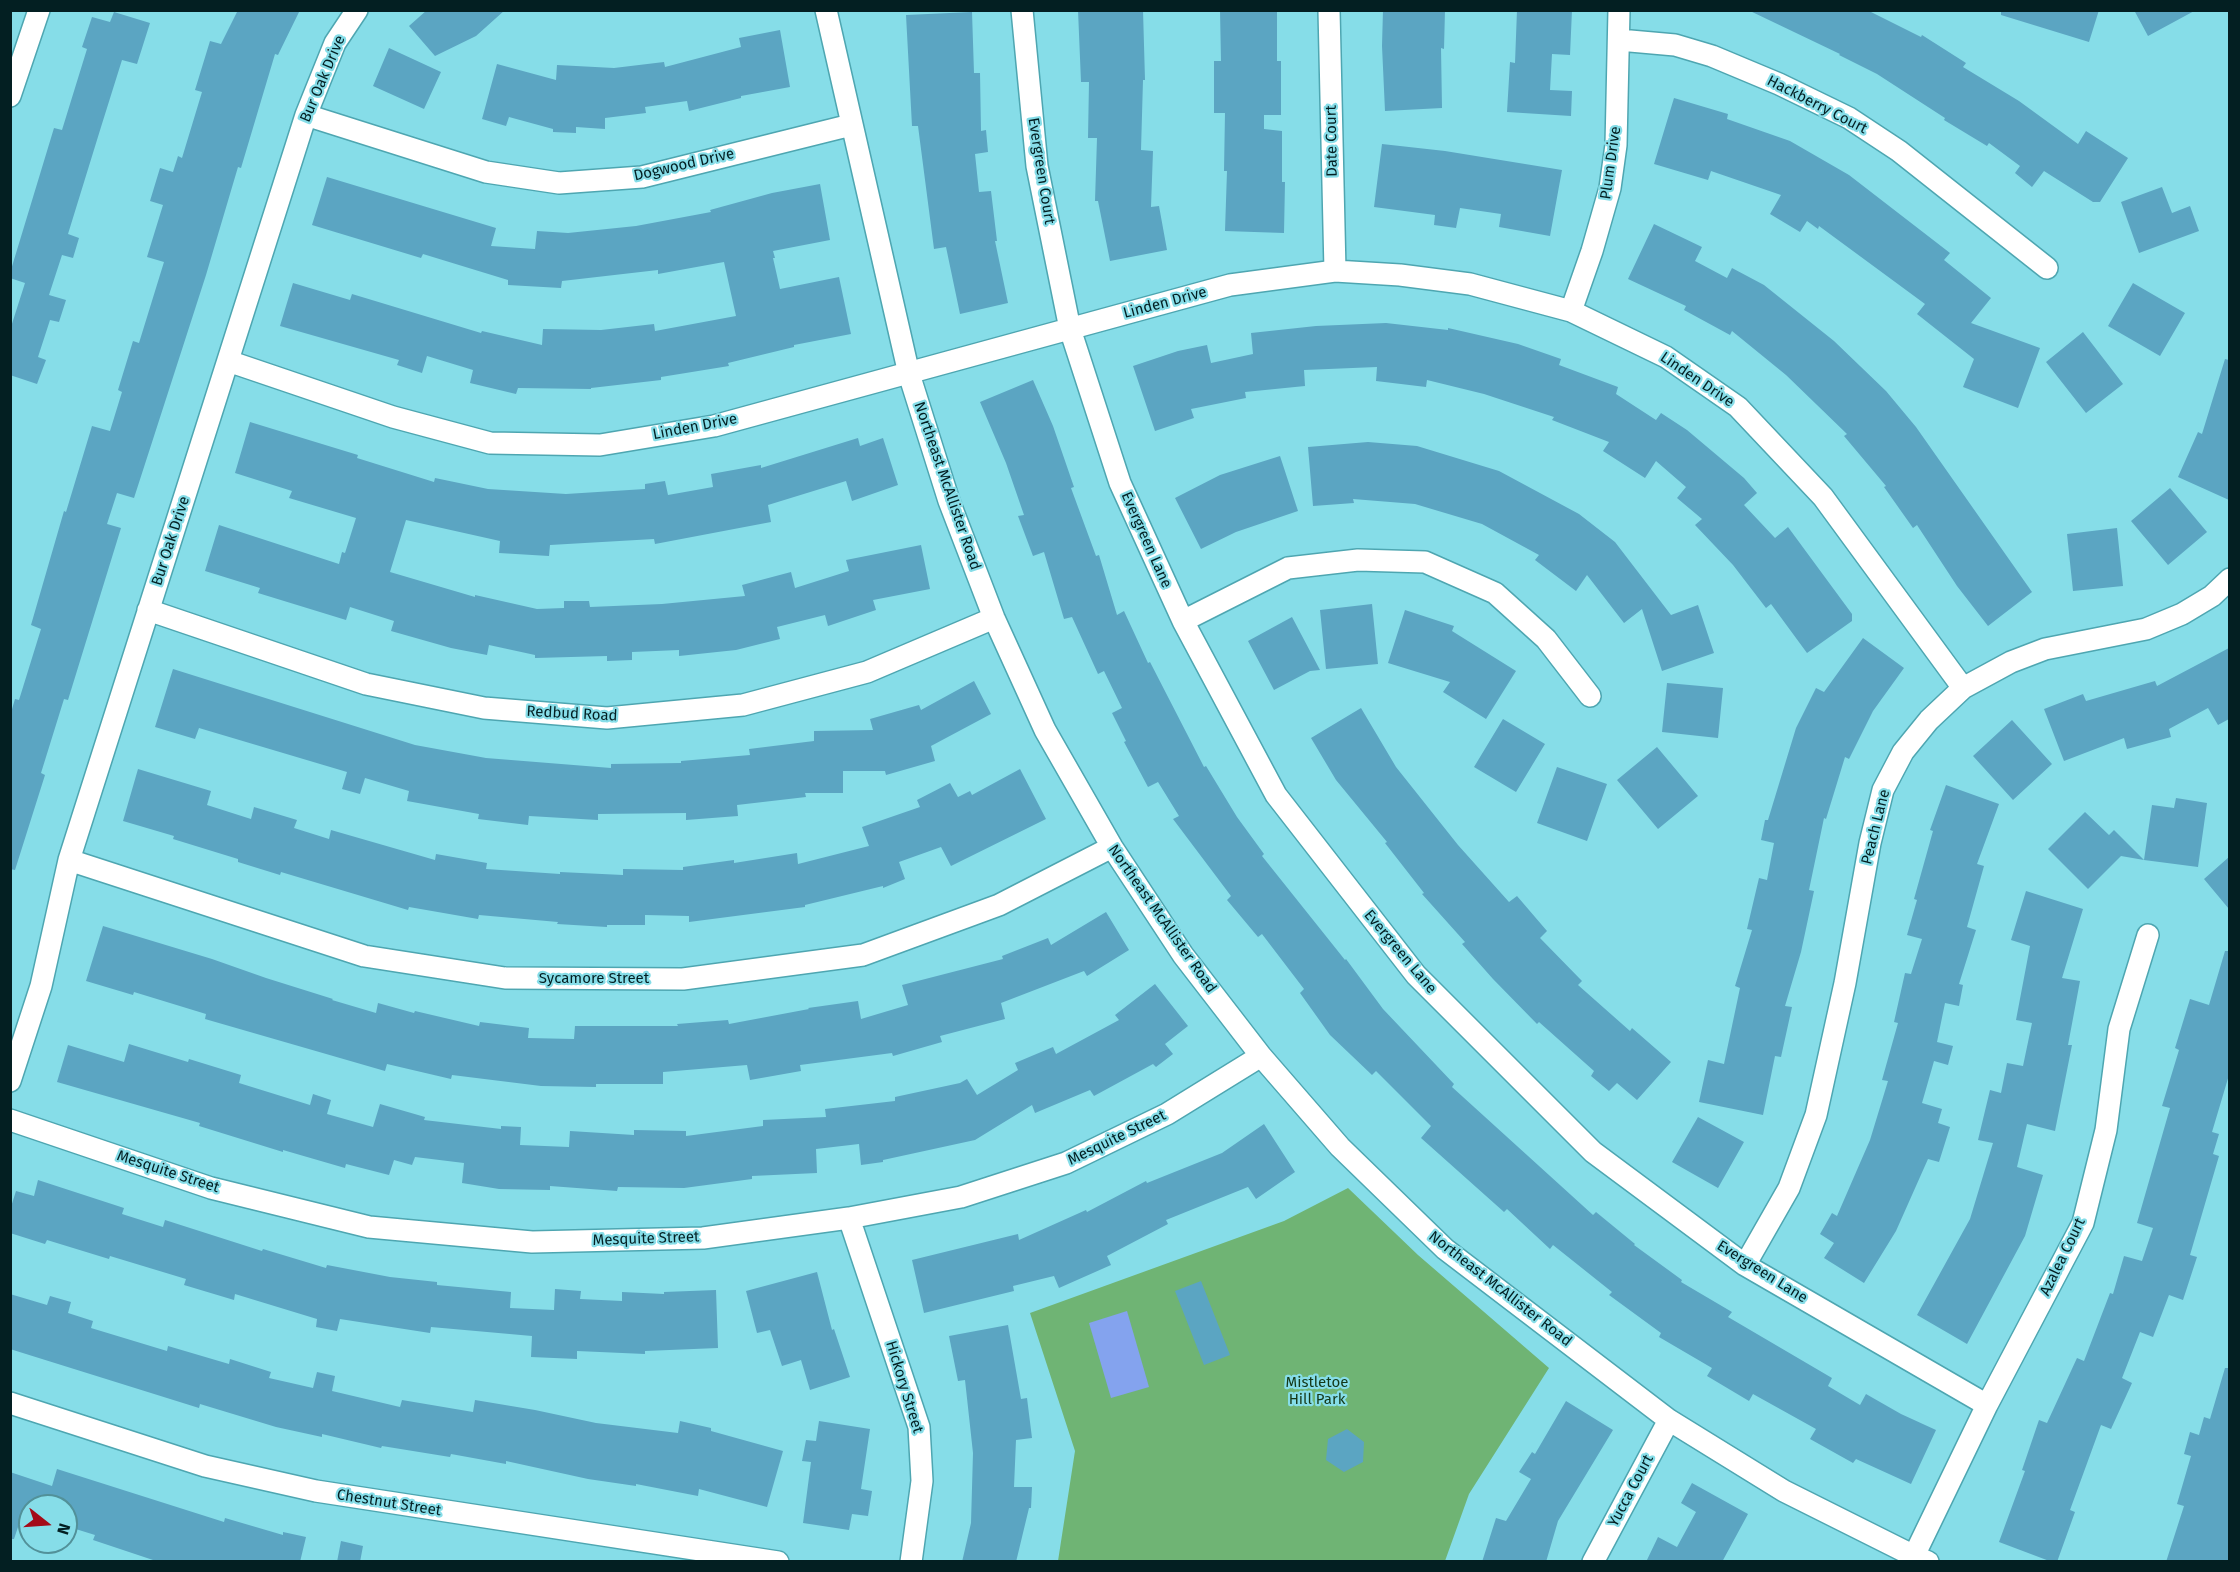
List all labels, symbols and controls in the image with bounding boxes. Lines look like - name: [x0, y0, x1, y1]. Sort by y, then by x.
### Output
- street label: Bur Oak Drive: [297, 33, 349, 125]
- street label: Hackberry Court: [1764, 72, 1870, 138]
- street label: Date Court: [1322, 105, 1342, 177]
- street label: Evergreen Court: [1024, 116, 1058, 226]
- street label: Plum Drive: [1597, 125, 1625, 201]
- street label: Dogwood Drive: [632, 145, 736, 185]
- street label: Linden Drive: [1121, 283, 1209, 323]
- street label: Linden Drive: [1656, 349, 1738, 411]
- street label: Northeast McAllister Road: [910, 400, 984, 572]
- street label: Linden Drive: [651, 410, 739, 444]
- street label: Evergreen Lane: [1117, 489, 1175, 591]
- street label: Bur Oak Drive: [148, 494, 194, 588]
- street label: Redbud Road: [526, 703, 618, 725]
- street label: Peach Lane: [1858, 788, 1894, 866]
- street label: Northeast McAllister Road: [1104, 842, 1220, 996]
- street label: Evergreen Lane: [1360, 907, 1440, 997]
- street label: Sycamore Street: [539, 970, 649, 988]
- street label: Mesquite Street: [1065, 1106, 1169, 1170]
- street label: Mesquite Street: [114, 1147, 222, 1197]
- street label: Azalea Court: [2036, 1215, 2090, 1299]
- street label: Mesquite Street: [592, 1228, 700, 1250]
- street label: Northeast McAllister Road: [1425, 1228, 1575, 1350]
- street label: Evergreen Lane: [1713, 1237, 1811, 1307]
- street label: Hickory Street: [881, 1339, 927, 1435]
- park label: Mistletoe Hill Park: [1286, 1374, 1348, 1409]
- street label: Yucca Court: [1604, 1452, 1658, 1530]
- street label: Chestnut Street: [336, 1486, 442, 1520]
- north arrow: [18, 1494, 78, 1554]
- text: N: [53, 1521, 74, 1537]

